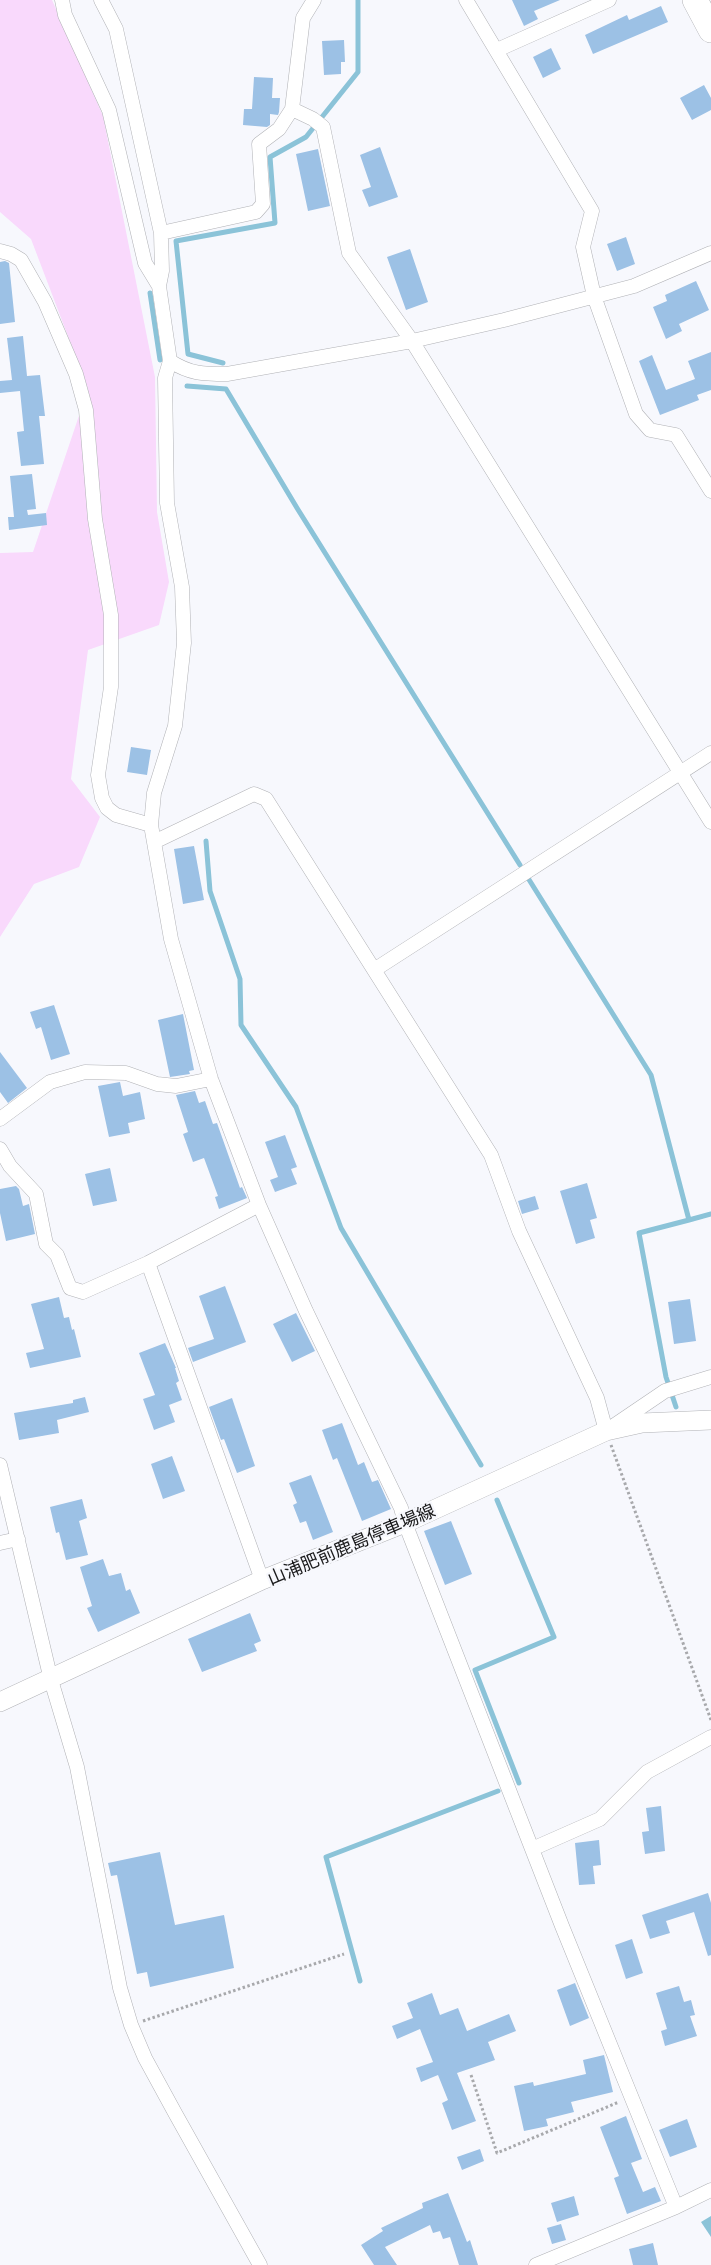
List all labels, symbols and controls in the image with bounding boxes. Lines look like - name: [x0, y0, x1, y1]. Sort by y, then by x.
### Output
- street label: 山浦肥前鹿島停車場線: [264, 1499, 438, 1589]

